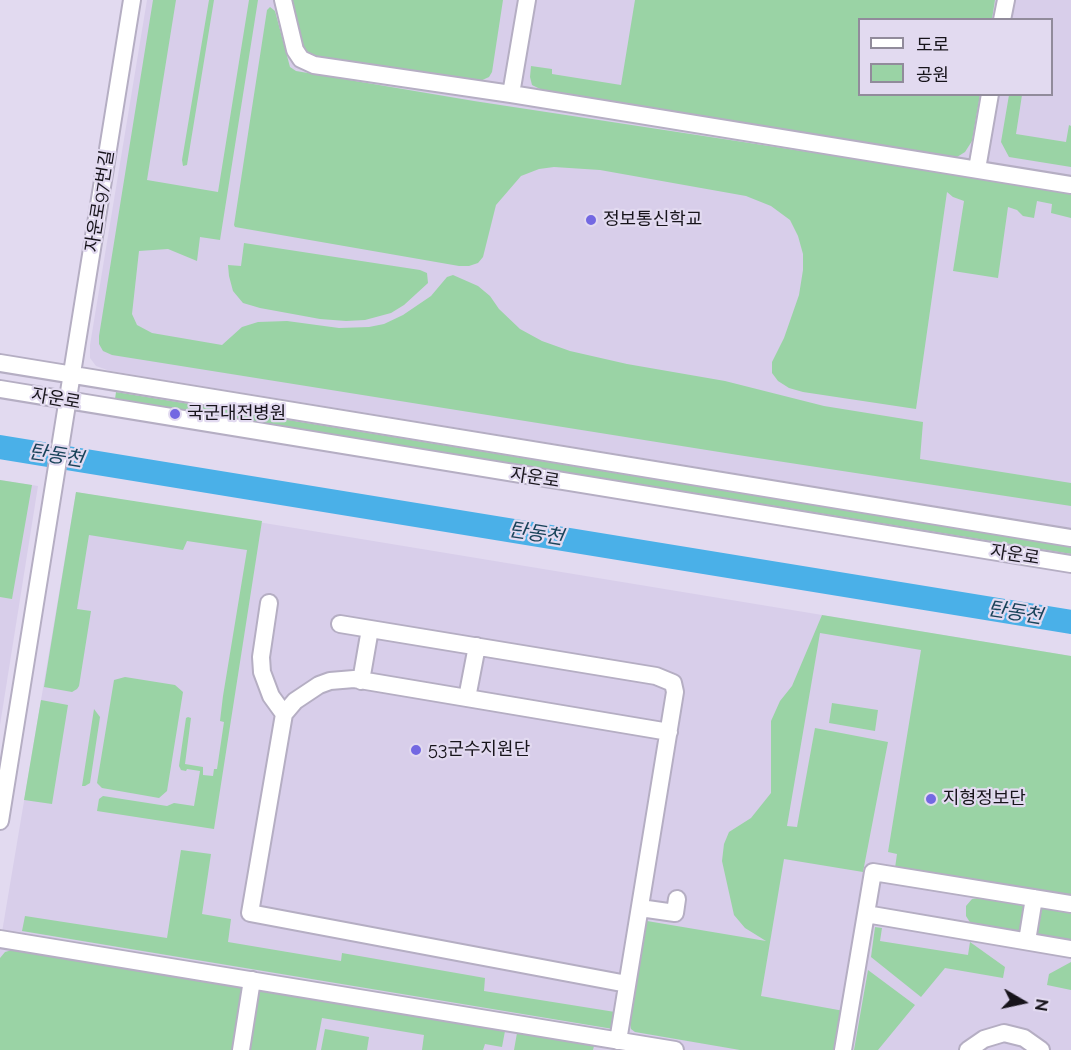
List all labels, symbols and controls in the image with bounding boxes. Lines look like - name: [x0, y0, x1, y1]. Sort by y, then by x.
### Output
- legend: [858, 18, 1053, 96]
- text: 도로: [916, 34, 949, 55]
- text: 공원: [916, 64, 949, 85]
- street label: 자운로97번길: [81, 149, 119, 253]
- place label: 정보통신학교: [603, 209, 702, 231]
- marker: 정보통신학교: [584, 213, 598, 227]
- street label: 자운로: [30, 384, 82, 414]
- place label: 국군대전병원: [187, 403, 286, 425]
- marker: 국군대전병원: [168, 407, 182, 421]
- water label: 탄동천: [27, 440, 85, 472]
- street label: 자운로: [509, 463, 561, 493]
- water label: 탄동천: [507, 518, 565, 550]
- street label: 자운로: [989, 540, 1041, 570]
- water label: 탄동천: [986, 597, 1044, 629]
- place label: 53군수지원단: [428, 739, 530, 761]
- marker: 53군수지원단: [409, 743, 423, 757]
- place label: 지형정보단: [943, 788, 1026, 810]
- marker: 지형정보단: [924, 792, 938, 806]
- north arrow: [993, 972, 1053, 1032]
- text: N: [1031, 997, 1052, 1012]

